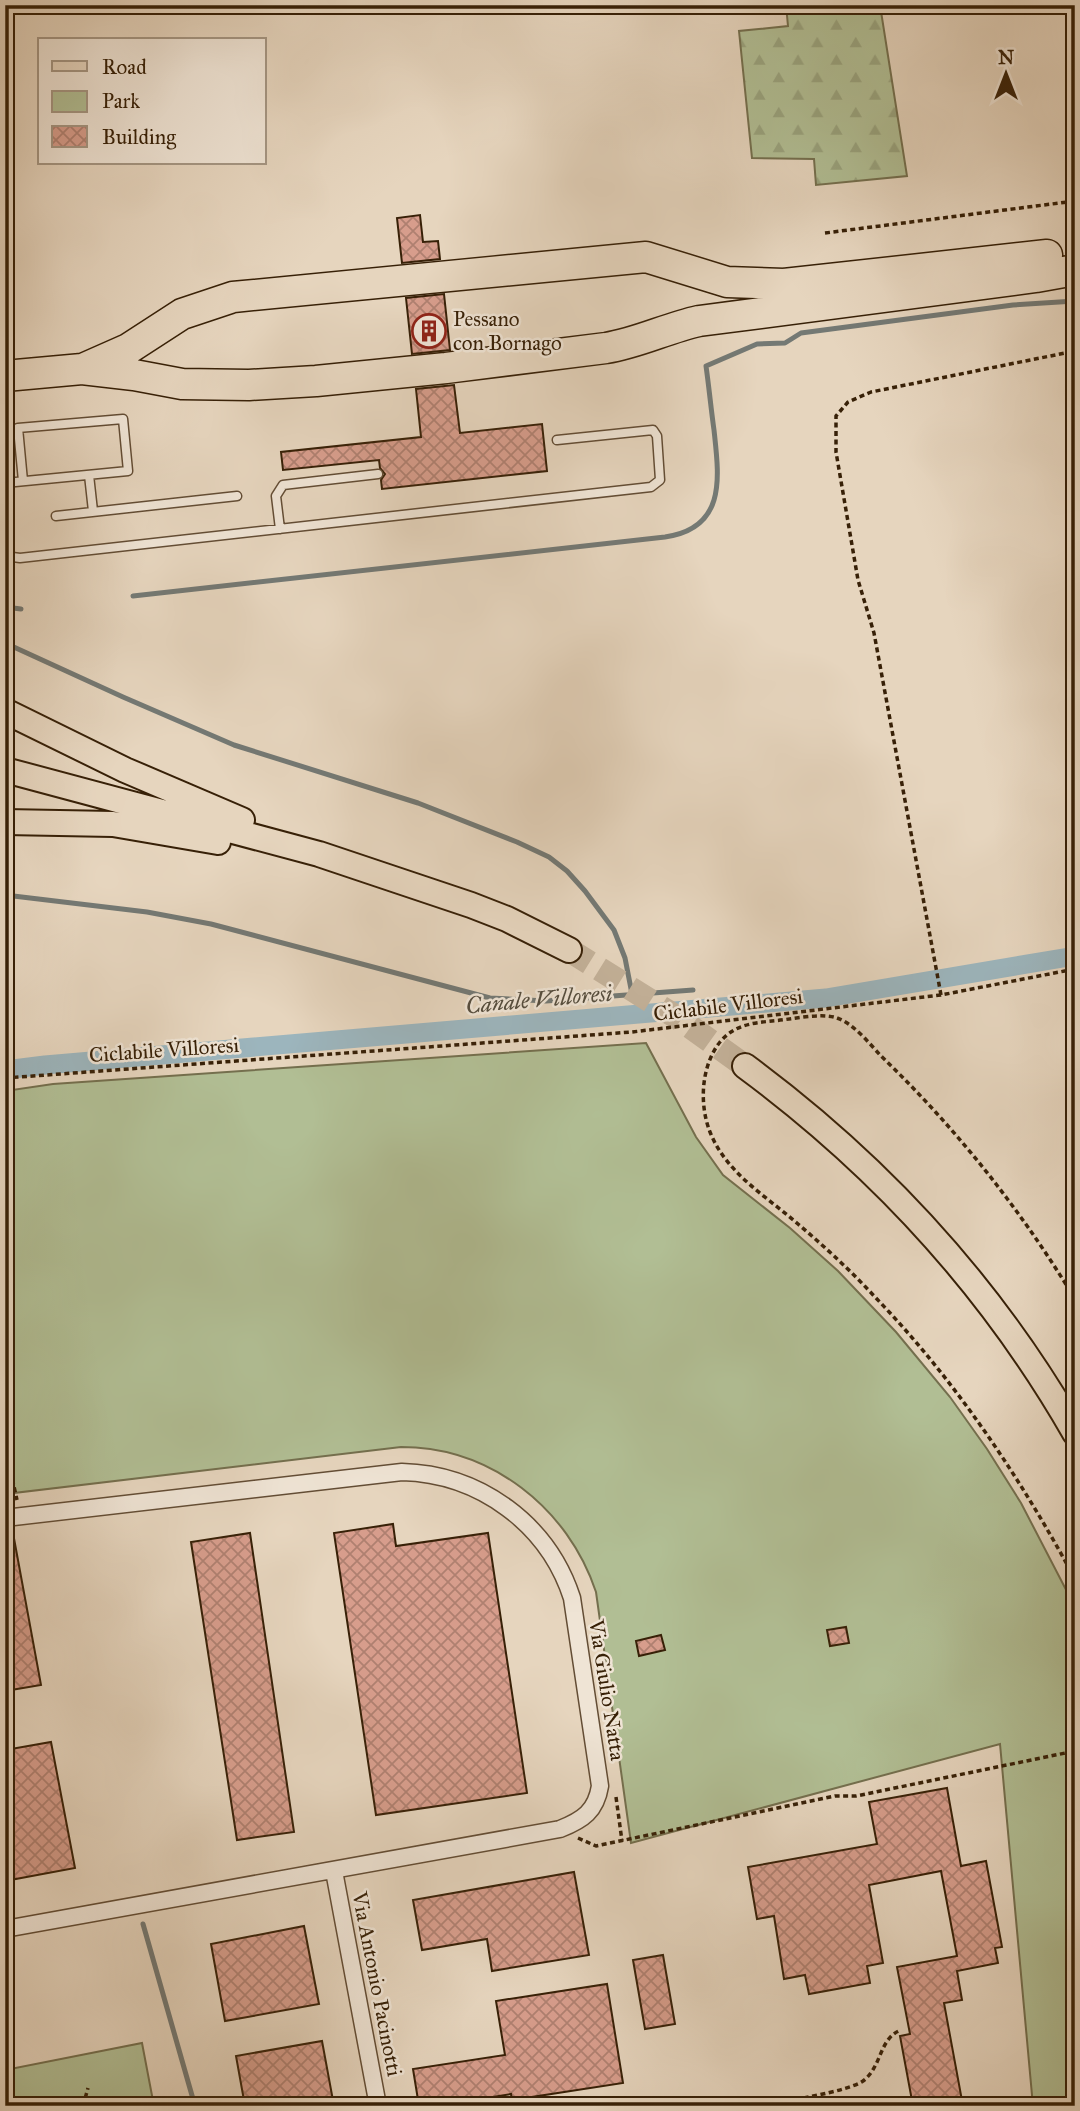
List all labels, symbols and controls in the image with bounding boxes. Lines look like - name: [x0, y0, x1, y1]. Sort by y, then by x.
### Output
- legend: [38, 38, 266, 164]
- north arrow: [972, 38, 1042, 108]
- text: N: [998, 46, 1014, 69]
- text: Road: [102, 54, 147, 80]
- text: Park: [102, 88, 140, 114]
- text: Building: [102, 124, 176, 150]
- place label: Pessano con Bornago: [453, 306, 562, 356]
- building icon: Pessano con Bornago: [410, 312, 448, 350]
- water label: Canale Villoresi: [464, 979, 614, 1019]
- street label: Ciclabile Villoresi: [652, 983, 804, 1027]
- street label: Ciclabile Villoresi: [88, 1032, 240, 1068]
- street label: Via Giulio Natta: [583, 1617, 631, 1763]
- street label: Via Antonio Pacinotti: [346, 1888, 408, 2079]

